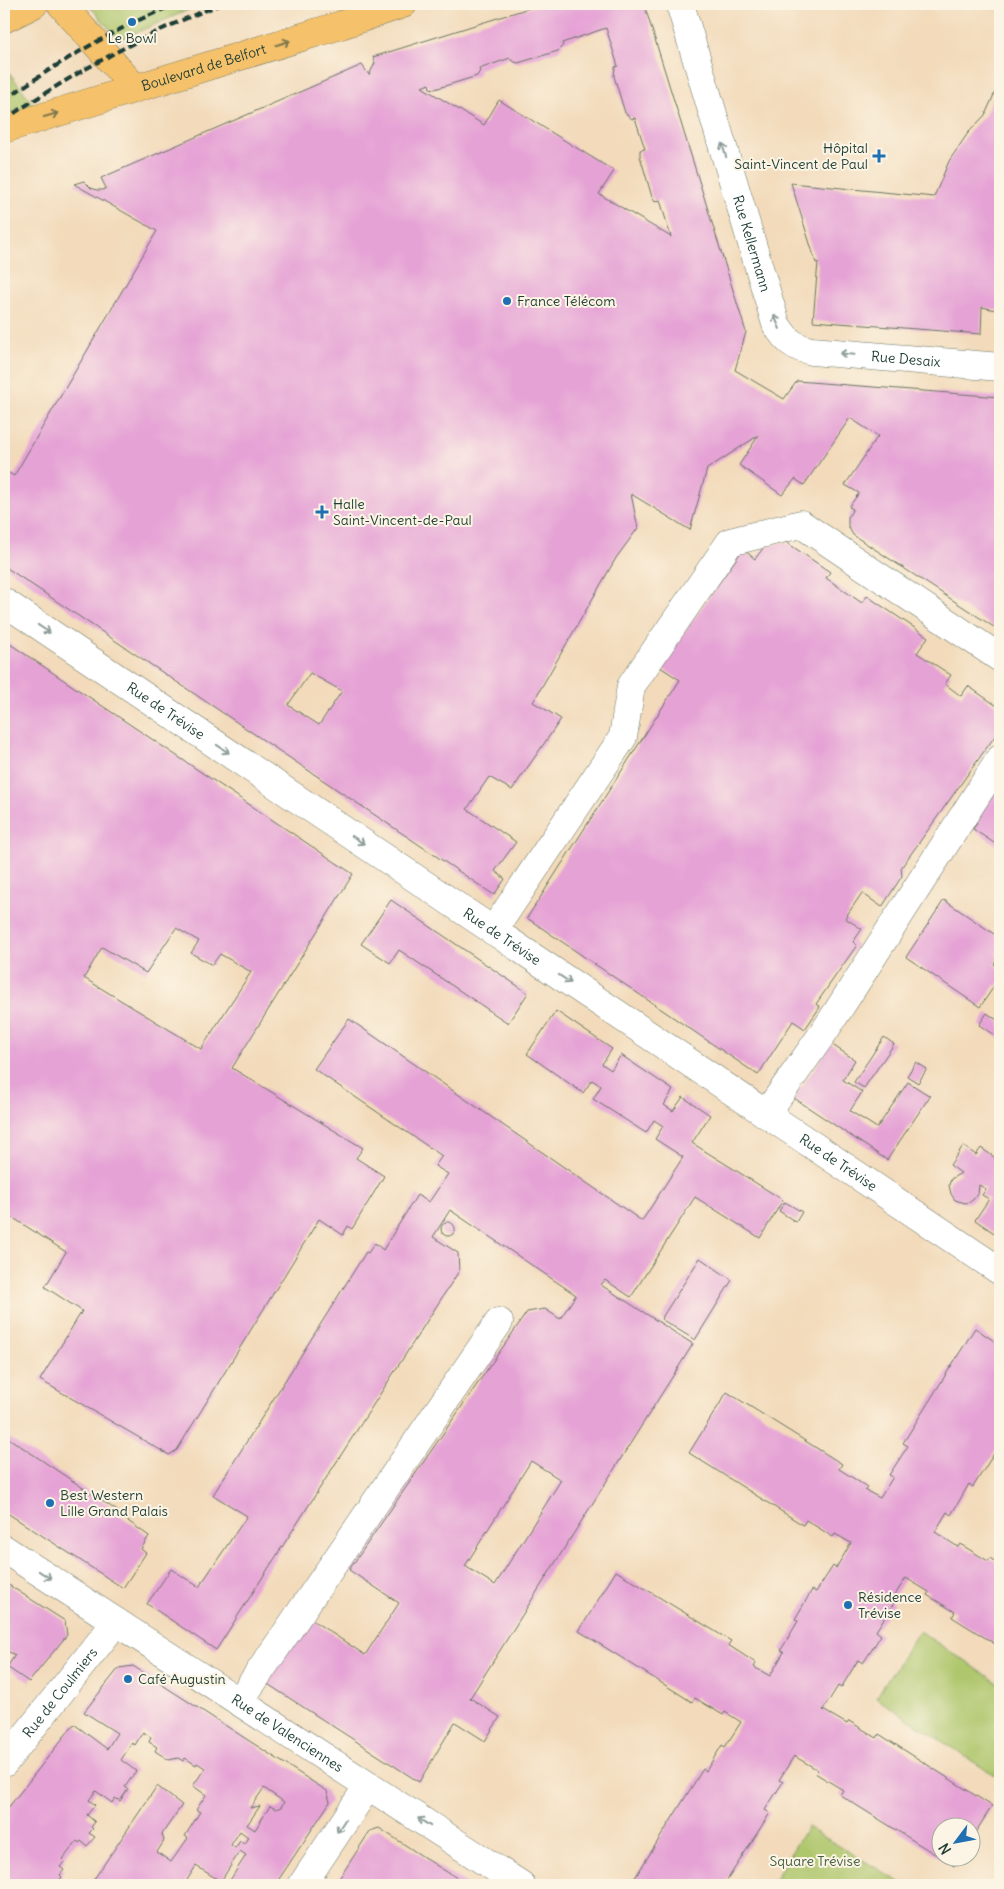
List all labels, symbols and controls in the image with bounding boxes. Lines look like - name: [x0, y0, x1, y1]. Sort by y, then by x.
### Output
- marker: Le Bowl: [126, 16, 138, 28]
- place label: Le Bowl: [107, 29, 157, 47]
- one-way arrow: [274, 38, 290, 48]
- street label: Boulevard de Belfort: [139, 40, 268, 95]
- one-way arrow: [42, 110, 58, 120]
- place label: Hôpital Saint-Vincent de Paul: [734, 139, 868, 173]
- one-way arrow: [719, 143, 729, 159]
- marker: Hôpital Saint-Vincent de Paul: [872, 149, 886, 163]
- street label: Rue Kellermann: [729, 193, 775, 294]
- place label: France Télécom: [517, 292, 615, 310]
- marker: France Télécom: [501, 295, 513, 307]
- one-way arrow: [771, 315, 781, 330]
- street label: Rue Desaix: [870, 347, 941, 371]
- one-way arrow: [839, 349, 855, 359]
- place label: Halle Saint-Vincent-de-Paul: [333, 495, 472, 529]
- marker: Halle Saint-Vincent-de-Paul: [315, 505, 329, 519]
- one-way arrow: [37, 624, 51, 634]
- street label: Rue de Trévise: [124, 678, 208, 743]
- one-way arrow: [216, 744, 230, 754]
- one-way arrow: [350, 835, 364, 845]
- street label: Rue de Trévise: [460, 904, 544, 969]
- one-way arrow: [558, 974, 572, 984]
- street label: Rue de Trévise: [796, 1130, 881, 1195]
- place label: Best Western Lille Grand Palais: [60, 1486, 168, 1520]
- marker: Best Western Lille Grand Palais: [44, 1497, 56, 1509]
- one-way arrow: [37, 1571, 51, 1581]
- place label: Résidence Trévise: [858, 1588, 922, 1622]
- marker: Résidence Trévise: [842, 1599, 854, 1611]
- street label: Rue de Coulmiers: [19, 1644, 101, 1741]
- place label: Café Augustin: [138, 1670, 226, 1688]
- marker: Café Augustin: [122, 1673, 134, 1685]
- street label: Rue de Valenciennes: [228, 1690, 347, 1776]
- north arrow: [932, 1816, 982, 1866]
- one-way arrow: [417, 1817, 431, 1827]
- one-way arrow: [336, 1819, 346, 1833]
- text: N: [935, 1840, 955, 1858]
- park label: Square Trévise: [770, 1852, 860, 1870]

